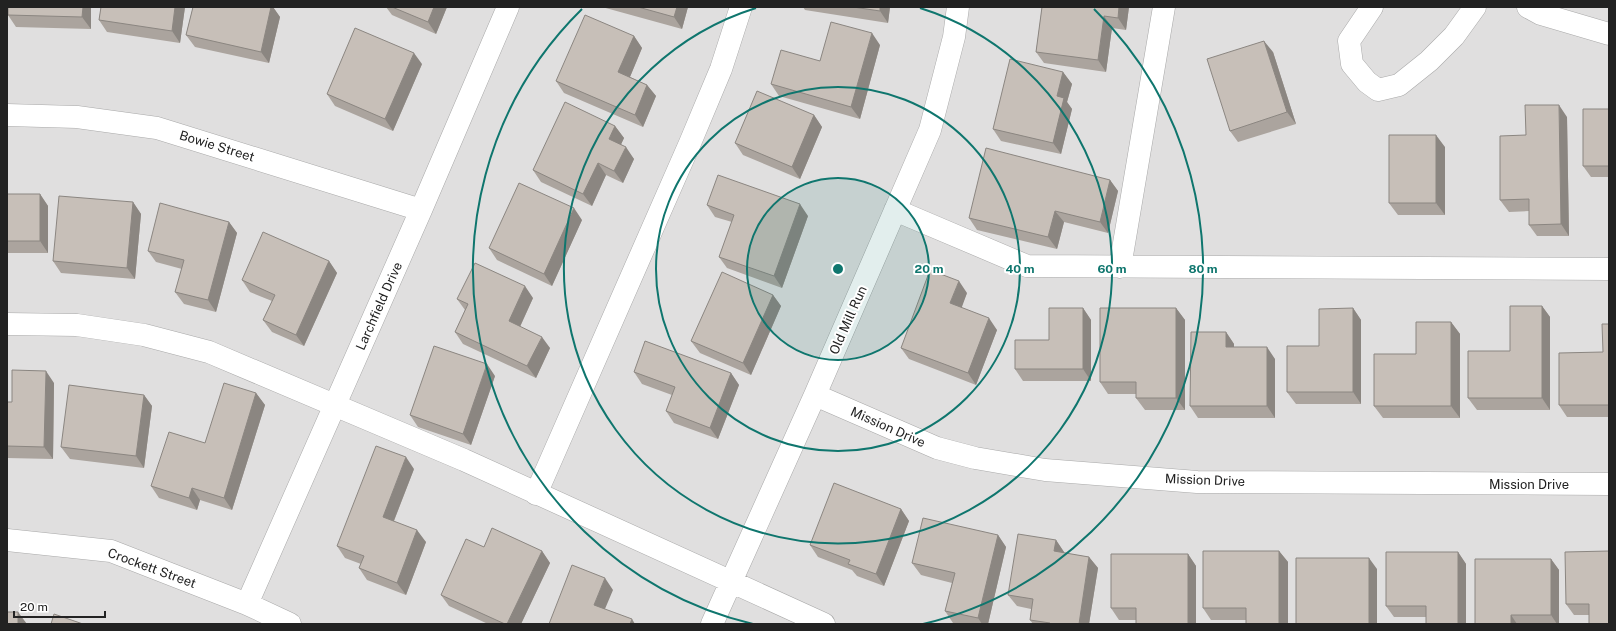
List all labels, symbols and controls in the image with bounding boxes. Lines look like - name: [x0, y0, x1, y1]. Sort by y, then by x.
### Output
- street label: Bowie Street: [178, 127, 256, 165]
- street label: Larchfield Drive: [353, 260, 405, 352]
- centre of rings: [831, 262, 845, 276]
- text: 20 m: [915, 262, 944, 276]
- text: 40 m: [1005, 262, 1035, 276]
- text: 60 m: [1097, 262, 1127, 276]
- text: 80 m: [1188, 262, 1218, 276]
- street label: Old Mill Run: [826, 283, 870, 357]
- street label: Mission Drive: [848, 404, 928, 450]
- street label: Mission Drive: [1165, 471, 1245, 489]
- street label: Mission Drive: [1489, 477, 1569, 492]
- street label: Crockett Street: [106, 545, 198, 591]
- scale bar: [14, 593, 105, 619]
- text: 20 m: [20, 600, 48, 614]

